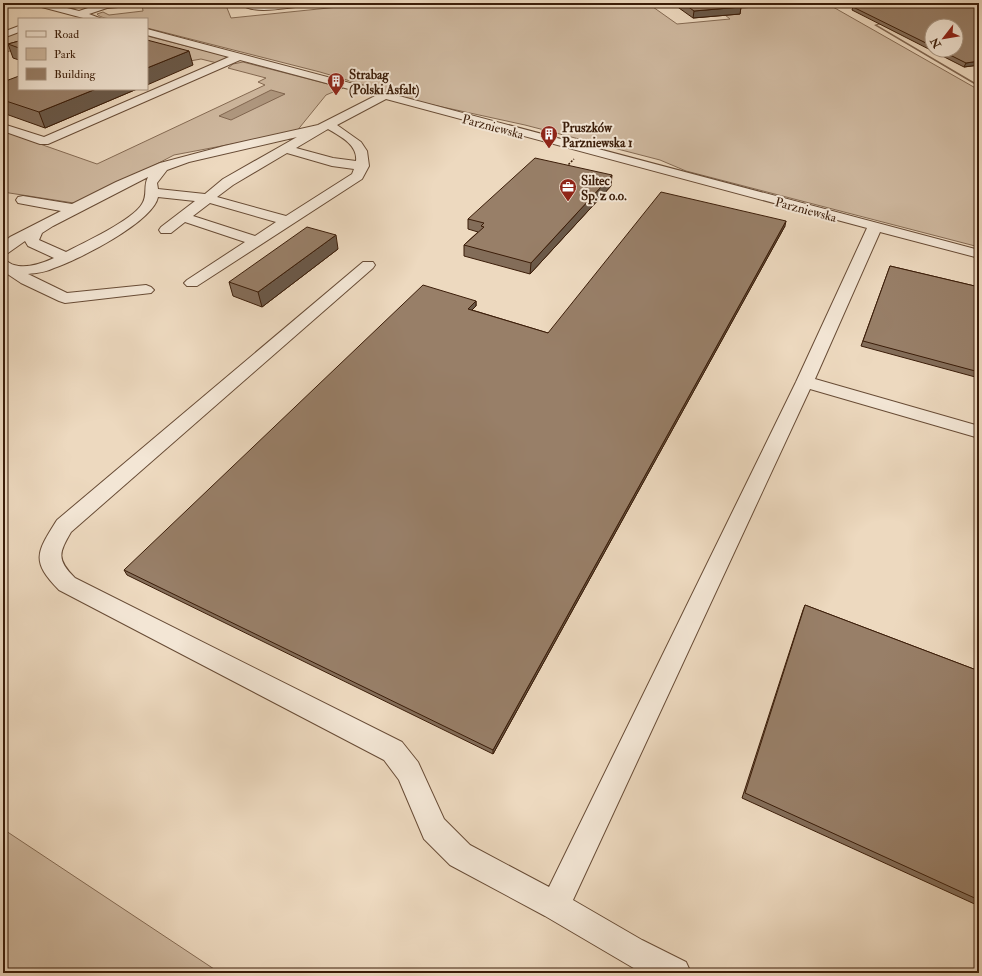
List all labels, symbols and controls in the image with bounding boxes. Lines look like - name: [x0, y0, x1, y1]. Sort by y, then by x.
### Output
- legend: [18, 18, 148, 90]
- north arrow: [924, 18, 964, 58]
- text: Road: [54, 27, 79, 42]
- text: N: [927, 34, 944, 51]
- text: Park: [54, 47, 76, 62]
- text: Building: [54, 67, 97, 82]
- place label: Strabag (Polski Asfalt): [349, 67, 419, 98]
- building icon: Strabag (Polski Asfalt): [326, 71, 346, 96]
- street label: Parzniewska: [460, 111, 526, 143]
- place label: Pruszków Parzniewska 1: [562, 120, 633, 151]
- building icon: Pruszków Parzniewska 1: [539, 124, 559, 149]
- place label: Siltec Sp. z o.o.: [581, 173, 627, 205]
- office icon: Siltec Sp. z o.o.: [558, 177, 578, 202]
- street label: Parzniewska: [773, 194, 839, 226]

